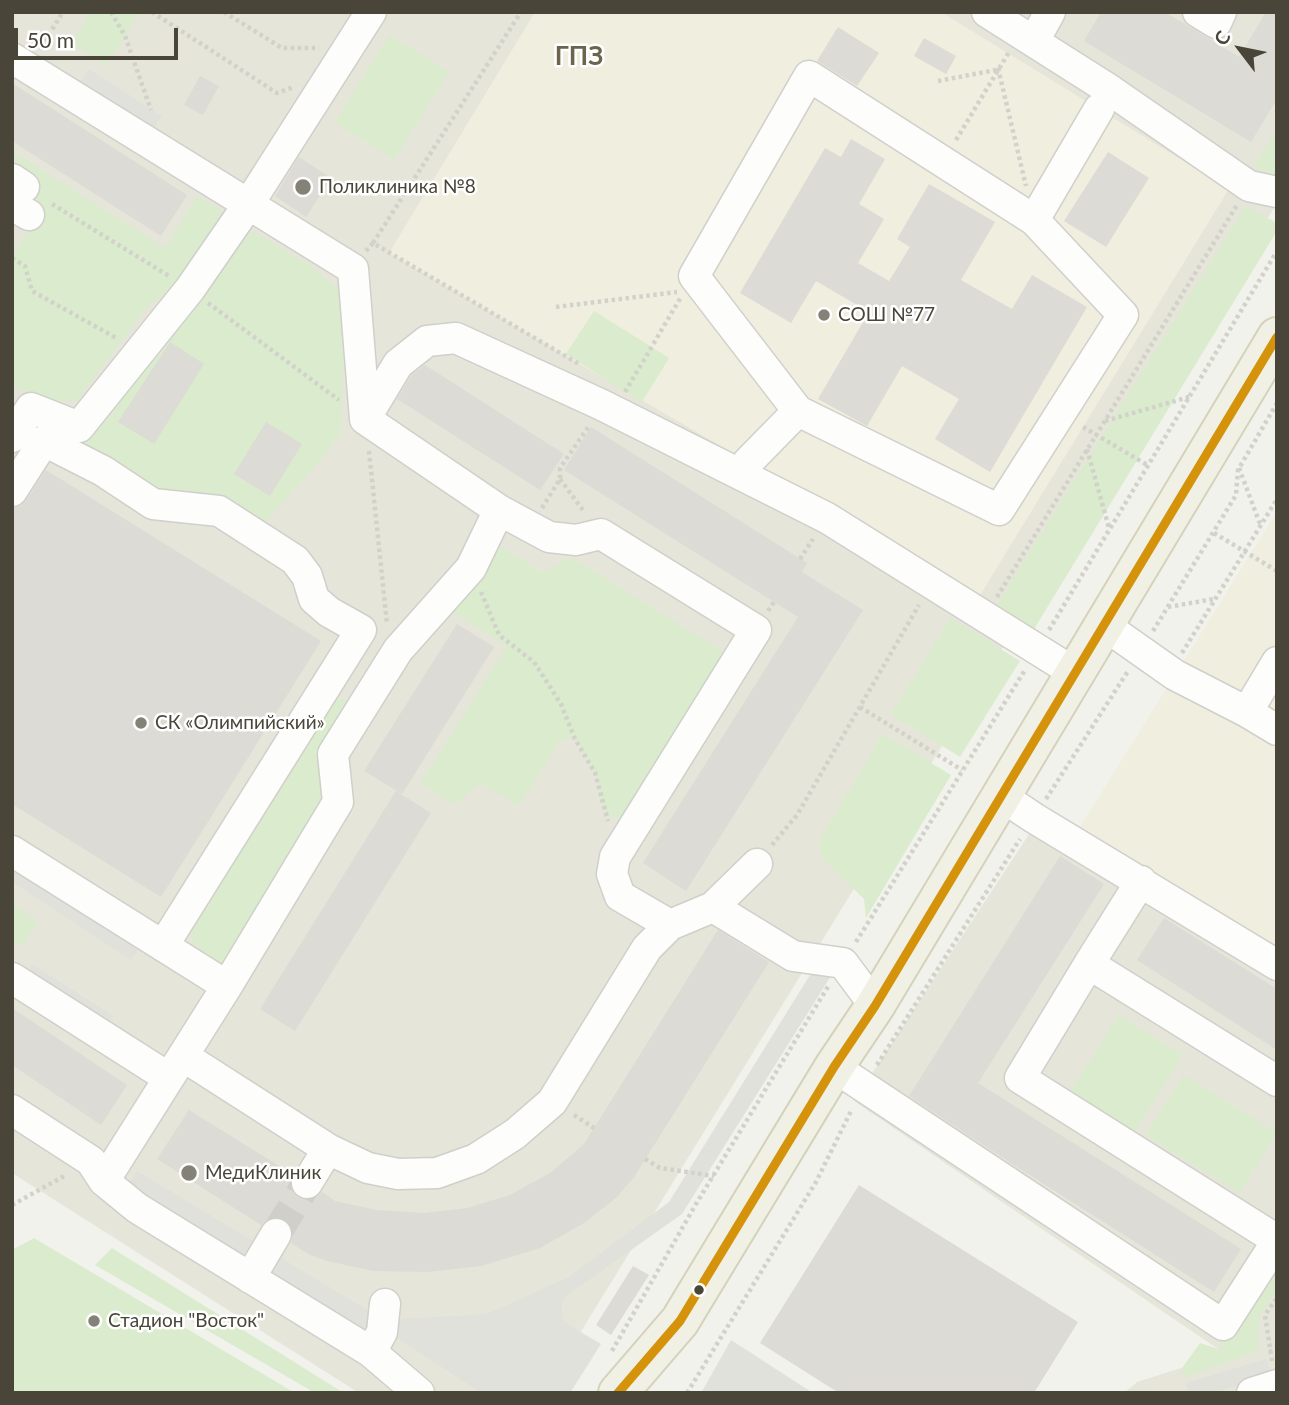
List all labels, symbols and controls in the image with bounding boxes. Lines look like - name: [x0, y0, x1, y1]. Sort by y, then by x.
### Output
- scale bar: [18, 14, 182, 58]
- north arrow: [1205, 14, 1275, 84]
- text: С: [1209, 26, 1235, 49]
- text: 50 m: [27, 27, 74, 52]
- district label: ГПЗ: [555, 41, 603, 73]
- place label: Поликлиника №8: [319, 176, 476, 198]
- marker: Поликлиника №8: [293, 177, 313, 197]
- place label: СОШ №77: [838, 304, 935, 326]
- marker: СОШ №77: [816, 307, 832, 323]
- place label: СК «Олимпийский»: [155, 712, 325, 734]
- marker: СК «Олимпийский»: [133, 715, 149, 731]
- place label: МедиКлиник: [205, 1162, 321, 1184]
- marker: МедиКлиник: [179, 1163, 199, 1183]
- unlabelled marker: [692, 1283, 706, 1297]
- place label: Стадион "Восток": [108, 1310, 264, 1332]
- marker: Стадион "Восток": [86, 1313, 102, 1329]

